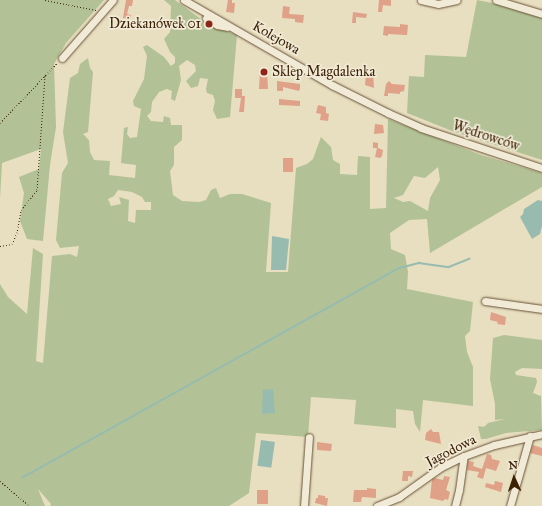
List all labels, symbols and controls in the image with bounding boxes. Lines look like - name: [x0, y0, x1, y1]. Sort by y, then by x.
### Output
- place label: Dziekanówek 01: [109, 16, 201, 32]
- street label: Kolejowa: [249, 18, 303, 58]
- marker: Dziekanówek 01: [204, 19, 214, 29]
- place label: Sklep Magdalenka: [272, 64, 376, 80]
- marker: Sklep Magdalenka: [259, 67, 269, 77]
- street label: Wędrowców: [451, 117, 521, 155]
- street label: Jagodowa: [423, 431, 479, 471]
- north arrow: [494, 458, 534, 498]
- text: N: [508, 459, 518, 472]

